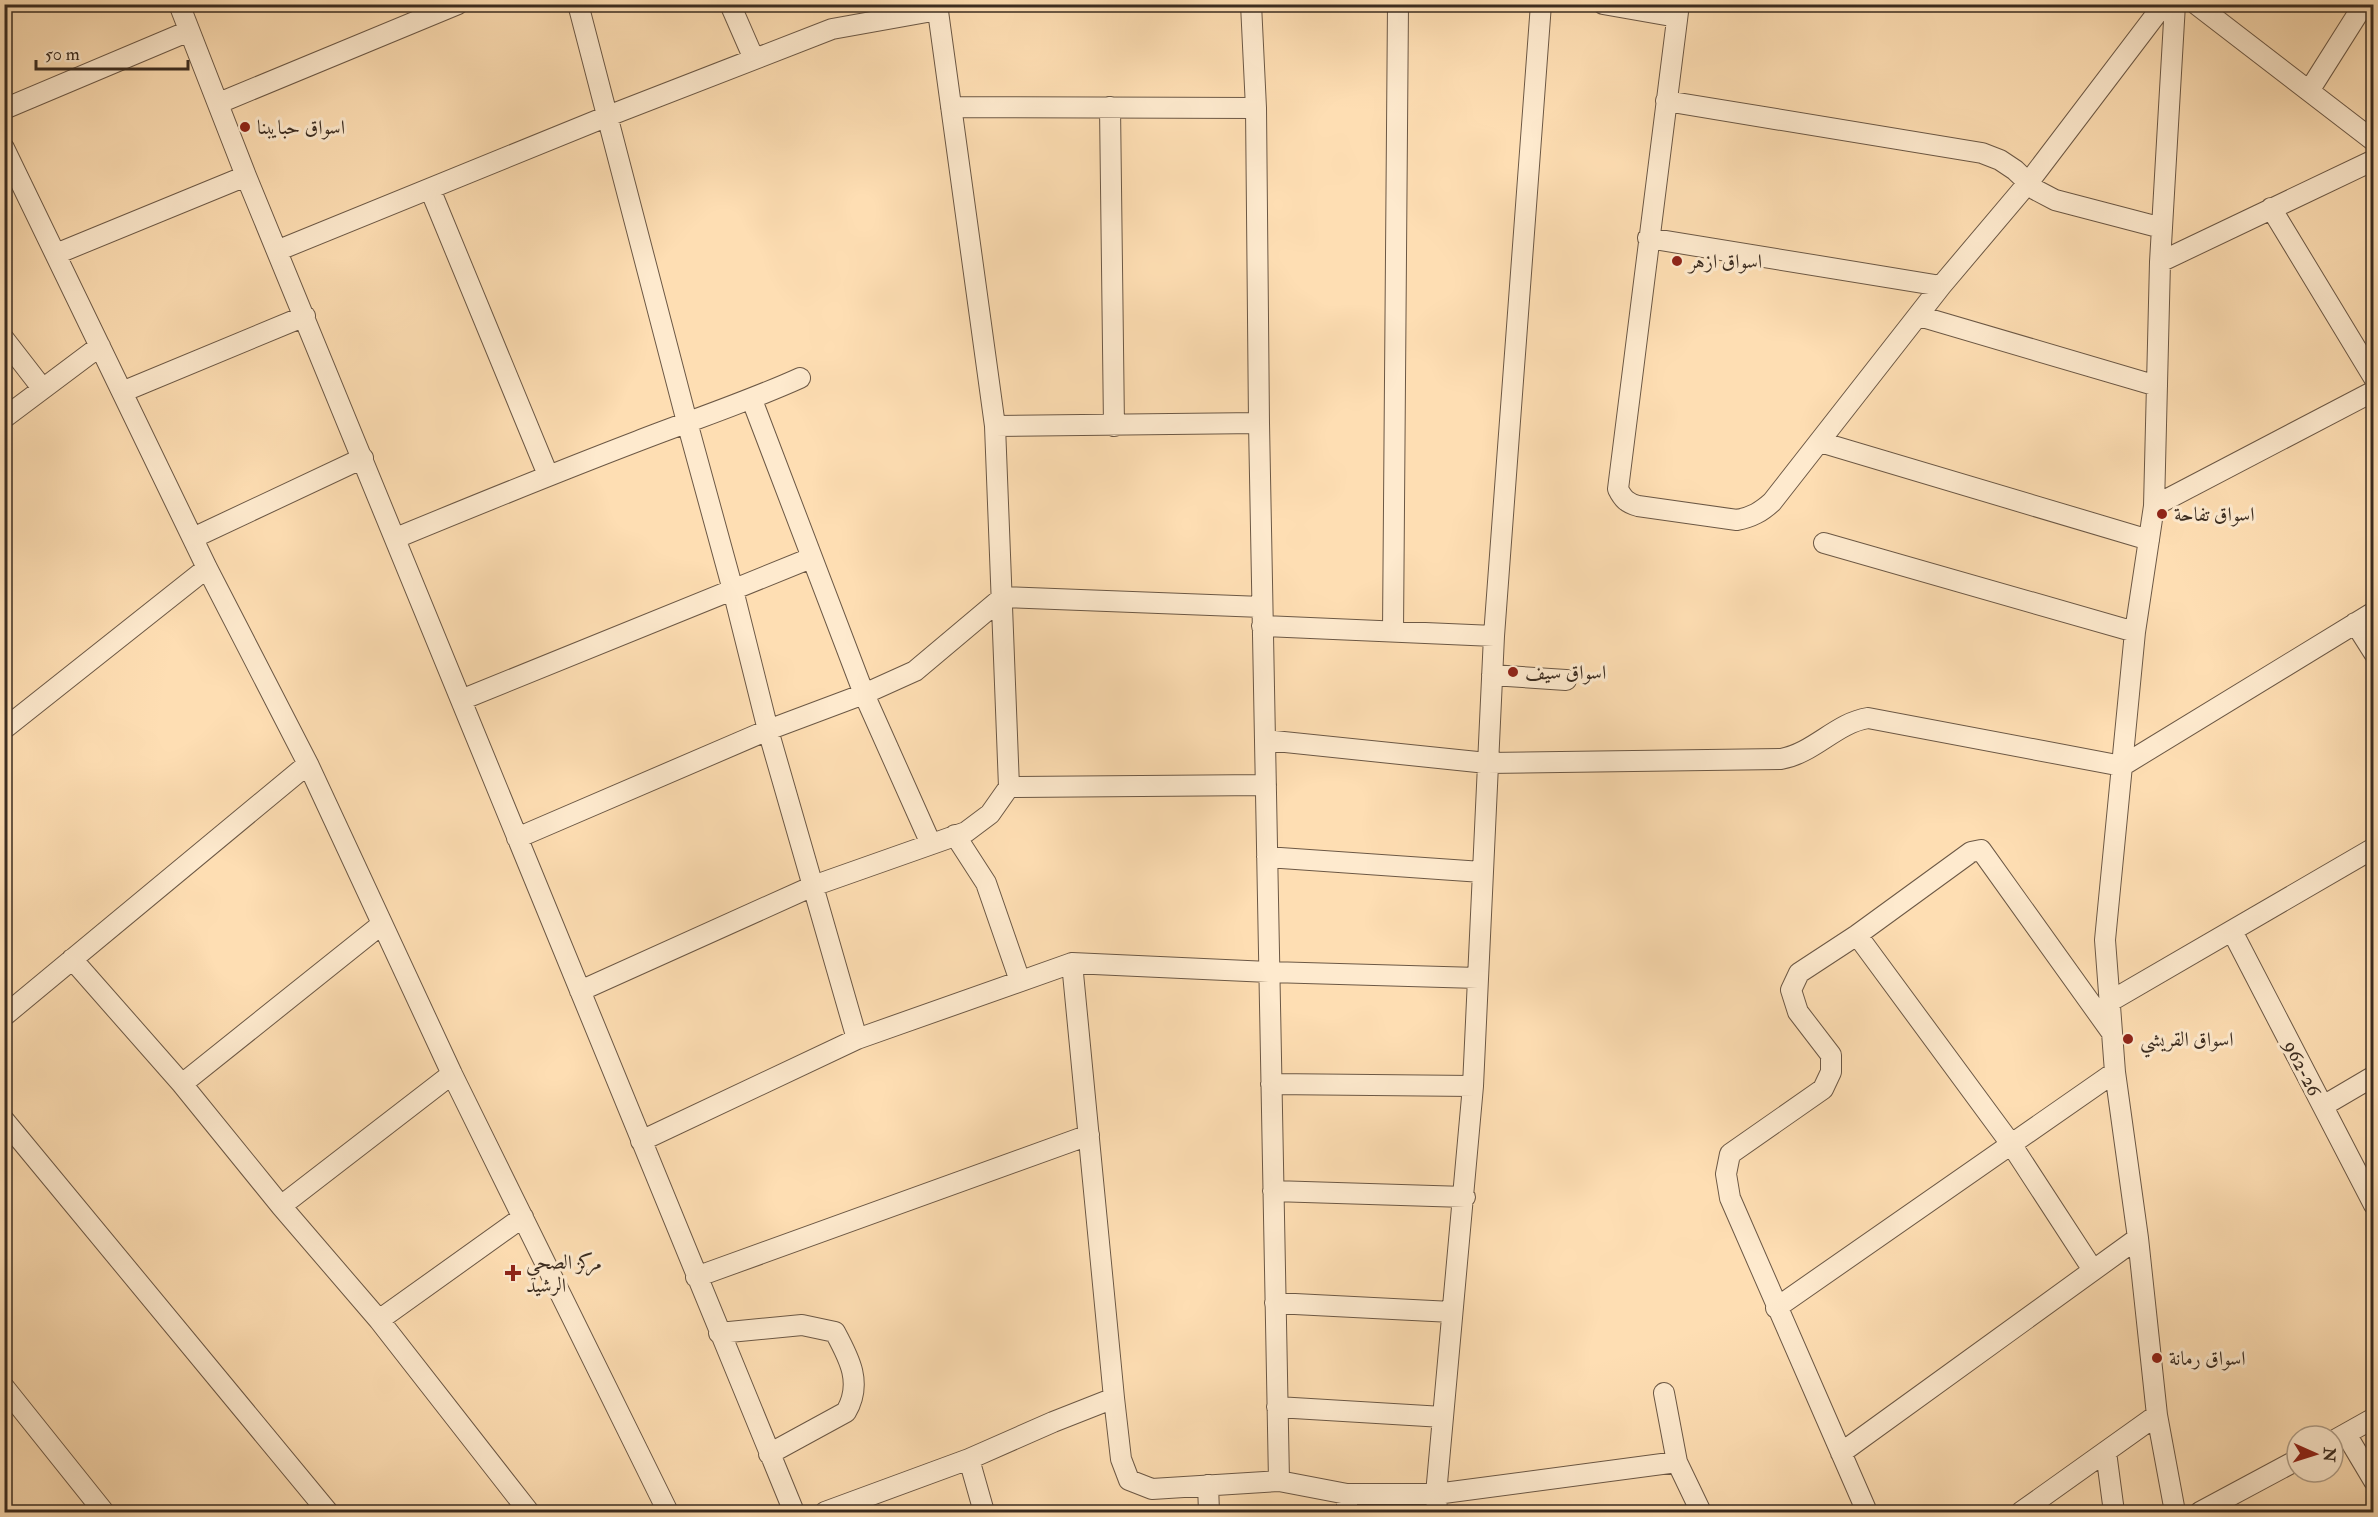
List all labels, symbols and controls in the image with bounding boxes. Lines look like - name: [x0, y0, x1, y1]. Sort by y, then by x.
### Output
- scale bar: [36, 33, 188, 71]
- text: 50 m: [45, 43, 80, 66]
- place label: اسواق حبايبنا: [257, 115, 345, 140]
- marker: اسواق حبايبنا: [238, 120, 252, 134]
- place label: اسواق ازهر: [1687, 249, 1762, 274]
- marker: اسواق ازهر: [1670, 254, 1684, 268]
- place label: اسواق تفاحة: [2174, 502, 2255, 527]
- marker: اسواق تفاحة: [2155, 507, 2169, 521]
- place label: اسواق سيف: [1525, 660, 1606, 685]
- marker: اسواق سيف: [1506, 665, 1520, 679]
- place label: اسواق القريشي: [2140, 1027, 2234, 1058]
- marker: اسواق القريشي: [2121, 1032, 2135, 1046]
- street label: 962-26: [2277, 1034, 2328, 1101]
- place label: مركز الصحي الرشيد: [526, 1250, 602, 1298]
- marker: مركز الصحي الرشيد: [504, 1264, 522, 1282]
- place label: اسواق رمانة: [2169, 1346, 2246, 1371]
- marker: اسواق رمانة: [2150, 1351, 2164, 1365]
- north arrow: [2285, 1424, 2345, 1484]
- text: N: [2319, 1446, 2339, 1463]

